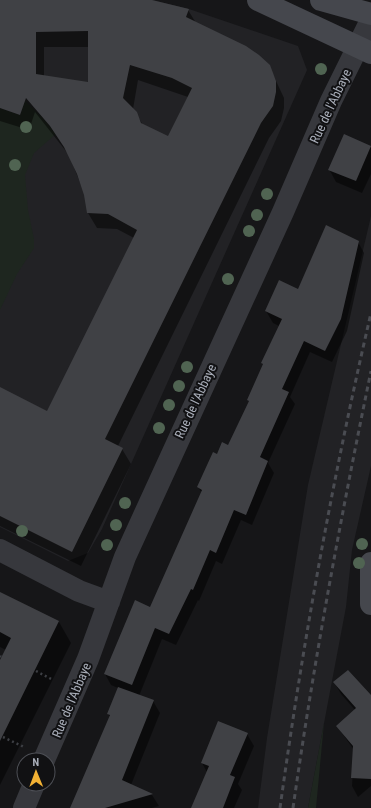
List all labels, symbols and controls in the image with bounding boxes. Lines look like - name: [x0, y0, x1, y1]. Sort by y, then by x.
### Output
- street label: Rue de l'Abbaye: [307, 67, 354, 146]
- street label: Rue de l'Abbaye: [172, 362, 219, 441]
- street label: Rue de l'Abbaye: [49, 660, 94, 740]
- north arrow: [16, 752, 56, 792]
- text: N: [32, 756, 40, 769]

